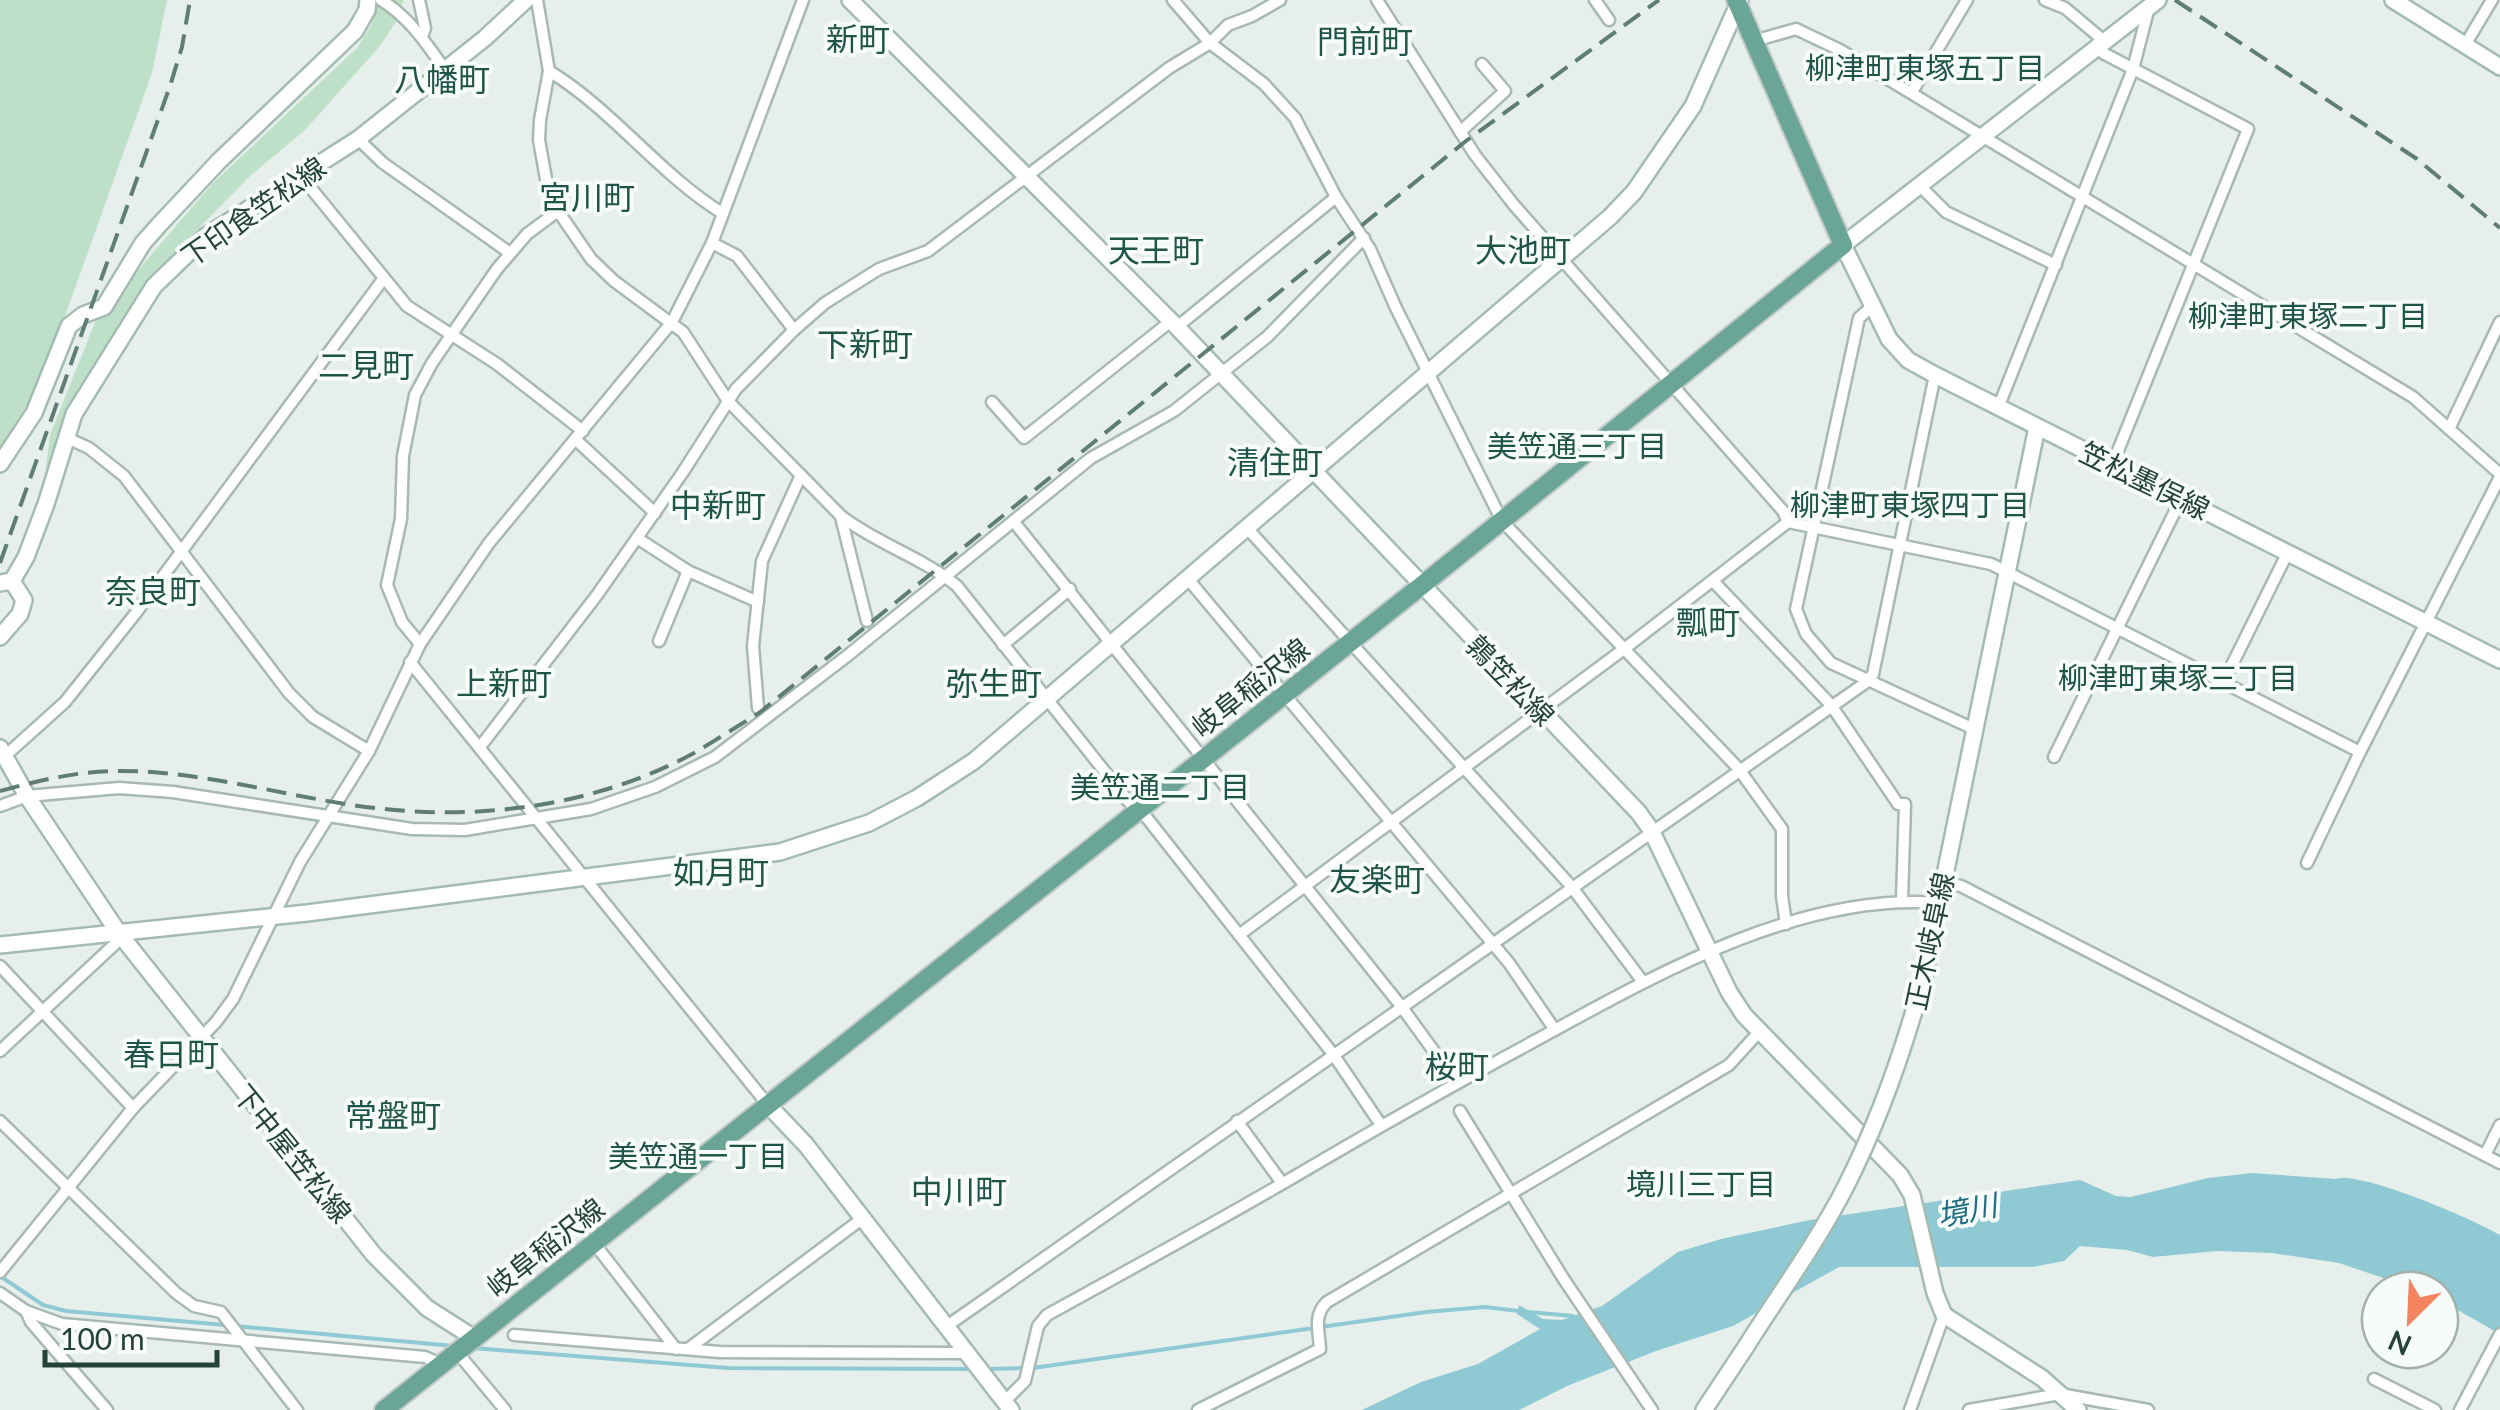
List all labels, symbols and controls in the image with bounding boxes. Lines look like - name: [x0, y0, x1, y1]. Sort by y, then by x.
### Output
- district label: 新町: [826, 19, 890, 58]
- district label: 門前町: [1317, 21, 1413, 60]
- district label: 柳津町東塚五丁目: [1805, 49, 2045, 85]
- district label: 八幡町: [394, 59, 490, 98]
- street label: 下印食笠松線: [174, 149, 332, 273]
- district label: 宮川町: [539, 177, 635, 216]
- district label: 天王町: [1108, 230, 1204, 269]
- district label: 大池町: [1475, 230, 1571, 269]
- district label: 柳津町東塚二丁目: [2188, 297, 2428, 333]
- district label: 下新町: [817, 324, 913, 363]
- district label: 二見町: [318, 345, 414, 384]
- district label: 美笠通三丁目: [1487, 427, 1667, 463]
- street label: 笠松墨俣線: [2075, 434, 2215, 526]
- district label: 清住町: [1227, 442, 1323, 481]
- district label: 中新町: [670, 485, 766, 524]
- district label: 柳津町東塚四丁目: [1790, 486, 2030, 522]
- district label: 奈良町: [105, 571, 201, 610]
- district label: 瓢町: [1676, 602, 1740, 641]
- street label: 鶉笠松線: [1460, 628, 1562, 732]
- street label: 岐阜稲沢線: [1184, 631, 1316, 743]
- district label: 柳津町東塚三丁目: [2058, 659, 2298, 695]
- district label: 上新町: [456, 663, 552, 702]
- district label: 弥生町: [946, 663, 1042, 702]
- district label: 美笠通二丁目: [1070, 768, 1250, 804]
- district label: 如月町: [673, 852, 769, 891]
- district label: 友楽町: [1329, 859, 1425, 898]
- street label: 正木岐阜線: [1898, 869, 1960, 1013]
- district label: 春日町: [123, 1034, 219, 1073]
- district label: 桜町: [1425, 1046, 1489, 1085]
- street label: 下中屋笠松線: [227, 1077, 359, 1229]
- district label: 常盤町: [345, 1095, 441, 1134]
- district label: 美笠通一丁目: [608, 1137, 788, 1173]
- district label: 境川三丁目: [1626, 1165, 1776, 1201]
- district label: 中川町: [911, 1171, 1007, 1210]
- water label: 境川: [1934, 1185, 2003, 1232]
- street label: 岐阜稲沢線: [479, 1191, 611, 1303]
- north arrow: [2360, 1270, 2460, 1370]
- scale bar: [45, 1305, 218, 1367]
- text: 100 m: [60, 1320, 145, 1356]
- text: N: [2383, 1324, 2416, 1364]

